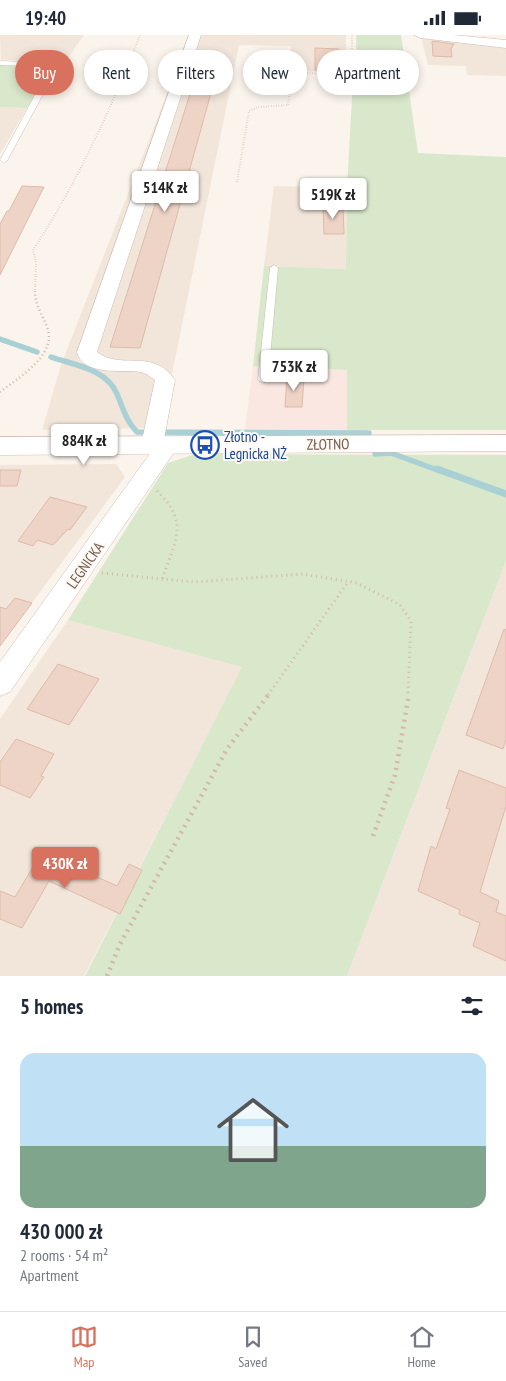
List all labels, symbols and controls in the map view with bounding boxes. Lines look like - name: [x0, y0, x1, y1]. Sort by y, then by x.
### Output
- text: 19:40: [25, 6, 66, 30]
- chip: Buy: [15, 50, 74, 95]
- chip: Rent: [84, 50, 148, 95]
- chip: Filters: [158, 50, 233, 95]
- chip: New: [243, 50, 307, 95]
- chip: Apartment: [317, 50, 419, 95]
- pin: 514K zł: [119, 171, 211, 213]
- text: 514K zł: [143, 177, 187, 197]
- pin: 519K zł: [287, 177, 379, 220]
- text: 519K zł: [311, 184, 355, 204]
- pin: 753K zł: [248, 349, 340, 392]
- text: 753K zł: [272, 356, 316, 376]
- pin: 884K zł: [38, 423, 130, 466]
- place label: Złotno - Legnicka NŻ: [224, 427, 287, 463]
- text: 884K zł: [62, 430, 106, 450]
- bus stop icon: Złotno - Legnicka NŻ: [190, 430, 220, 460]
- street label: ZŁOTNO: [306, 434, 350, 454]
- street label: LEGNICKA: [62, 537, 108, 592]
- pin: 430K zł: [19, 847, 111, 889]
- text: 430K zł: [43, 853, 87, 873]
- icon: filters: [458, 992, 486, 1020]
- text: 5 homes: [20, 993, 83, 1020]
- icon: home: [208, 1085, 298, 1175]
- text: 430 000 zł: [20, 1218, 102, 1245]
- text: 2 rooms · 54 m²: [20, 1245, 108, 1265]
- text: Apartment: [20, 1265, 79, 1285]
- tab: Map: [70, 1323, 98, 1371]
- tab: Saved: [238, 1323, 267, 1371]
- tab: Home: [407, 1323, 436, 1371]

